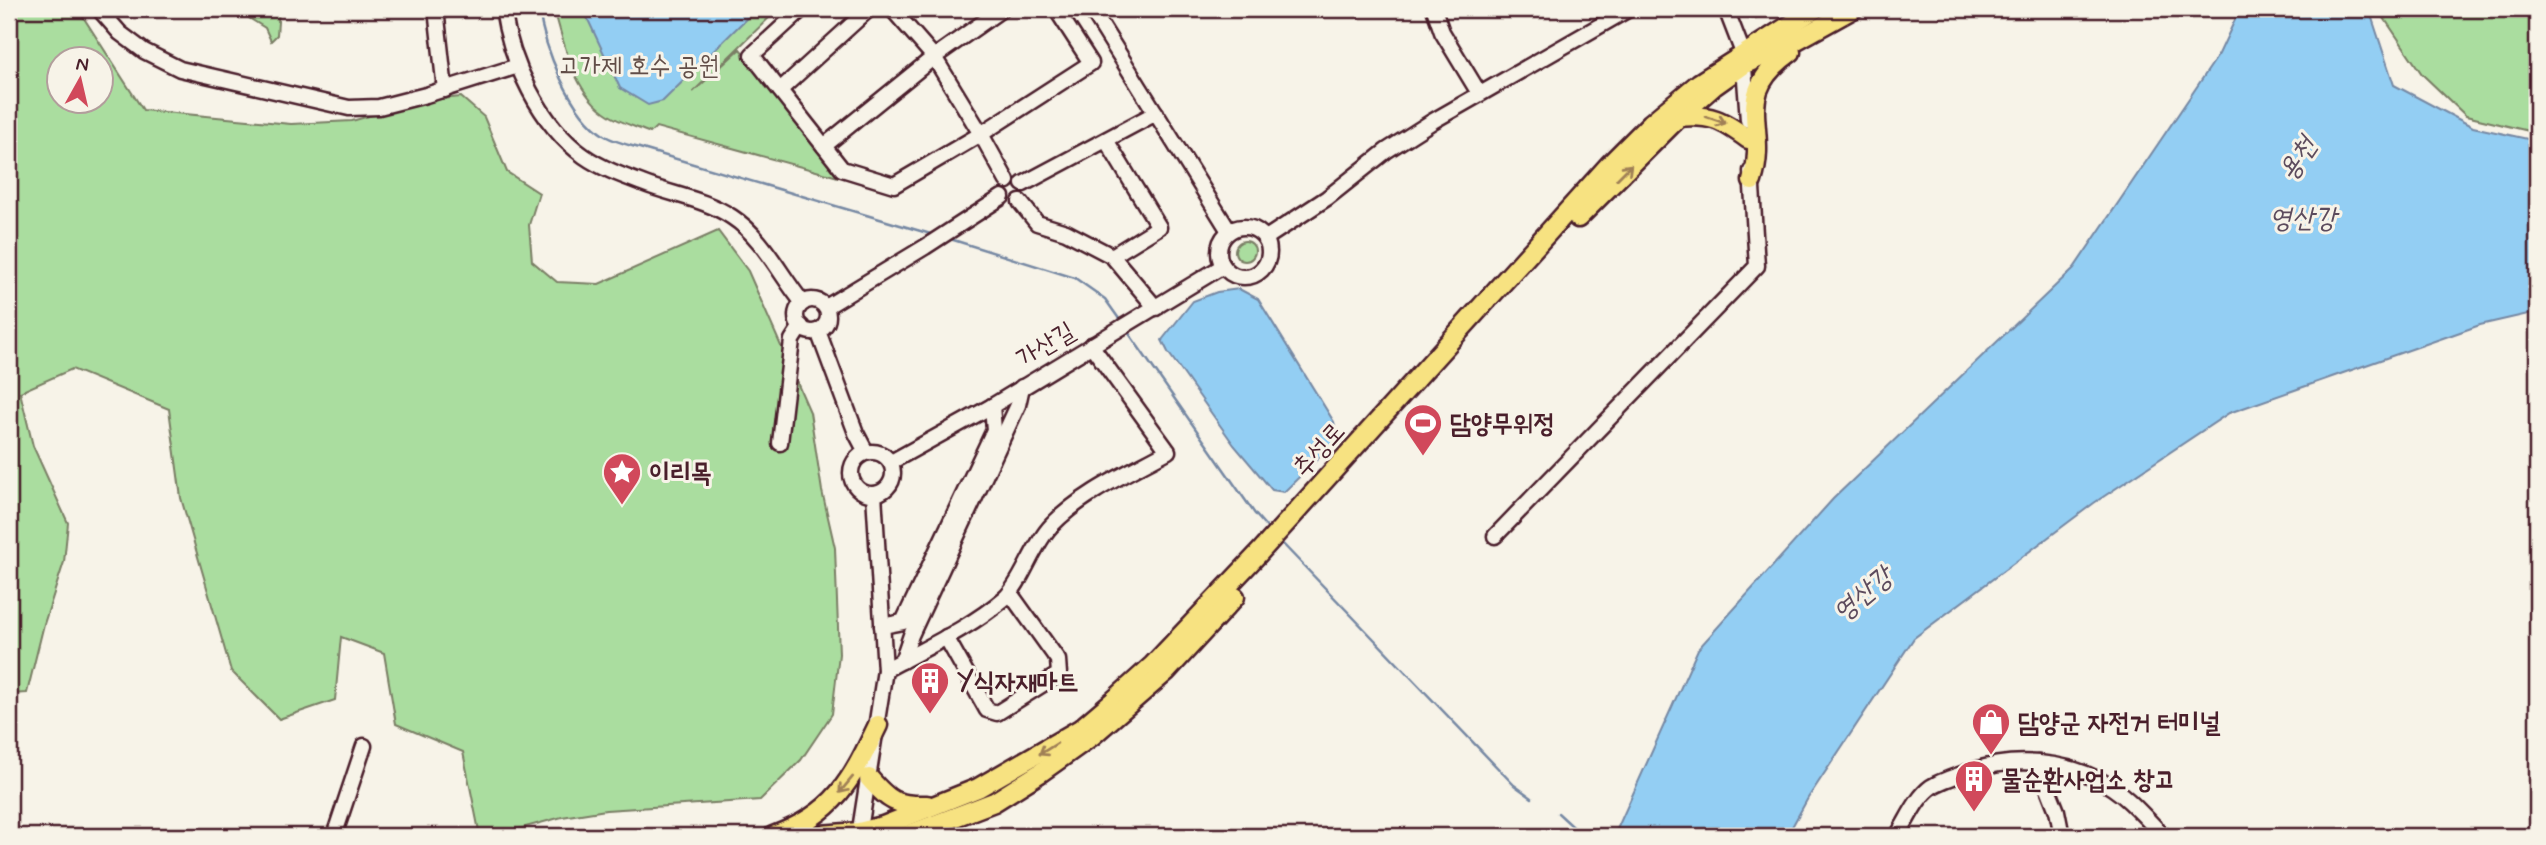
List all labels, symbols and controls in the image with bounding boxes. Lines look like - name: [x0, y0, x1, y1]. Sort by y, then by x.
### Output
- north arrow: [46, 46, 116, 116]
- park label: 고가제 호수 공원: [559, 50, 719, 84]
- text: N: [74, 51, 90, 78]
- one-way arrow: [1704, 115, 1726, 127]
- water label: 용천: [2270, 128, 2327, 188]
- one-way arrow: [1615, 163, 1632, 180]
- water label: 영산강: [2269, 201, 2340, 238]
- street label: 가산길: [1010, 315, 1082, 376]
- sports icon: 담양무위정: [1402, 402, 1444, 457]
- place label: 담양무위정: [1450, 408, 1555, 442]
- street label: 추성로: [1286, 416, 1353, 485]
- place icon: 이리목: [601, 451, 643, 506]
- place label: 이리목: [649, 457, 712, 491]
- water label: 영산강: [1826, 557, 1904, 631]
- building icon: Y식자재마트: [909, 660, 951, 715]
- place label: Y식자재마트: [957, 666, 1078, 700]
- shop icon: 담양군 자전거 터미널: [1970, 701, 2012, 756]
- place label: 담양군 자전거 터미널: [2018, 707, 2220, 741]
- one-way arrow: [1038, 742, 1058, 756]
- building icon: 물순환사업소 창고: [1953, 758, 1995, 813]
- place label: 물순환사업소 창고: [2001, 764, 2175, 798]
- one-way arrow: [838, 775, 853, 793]

